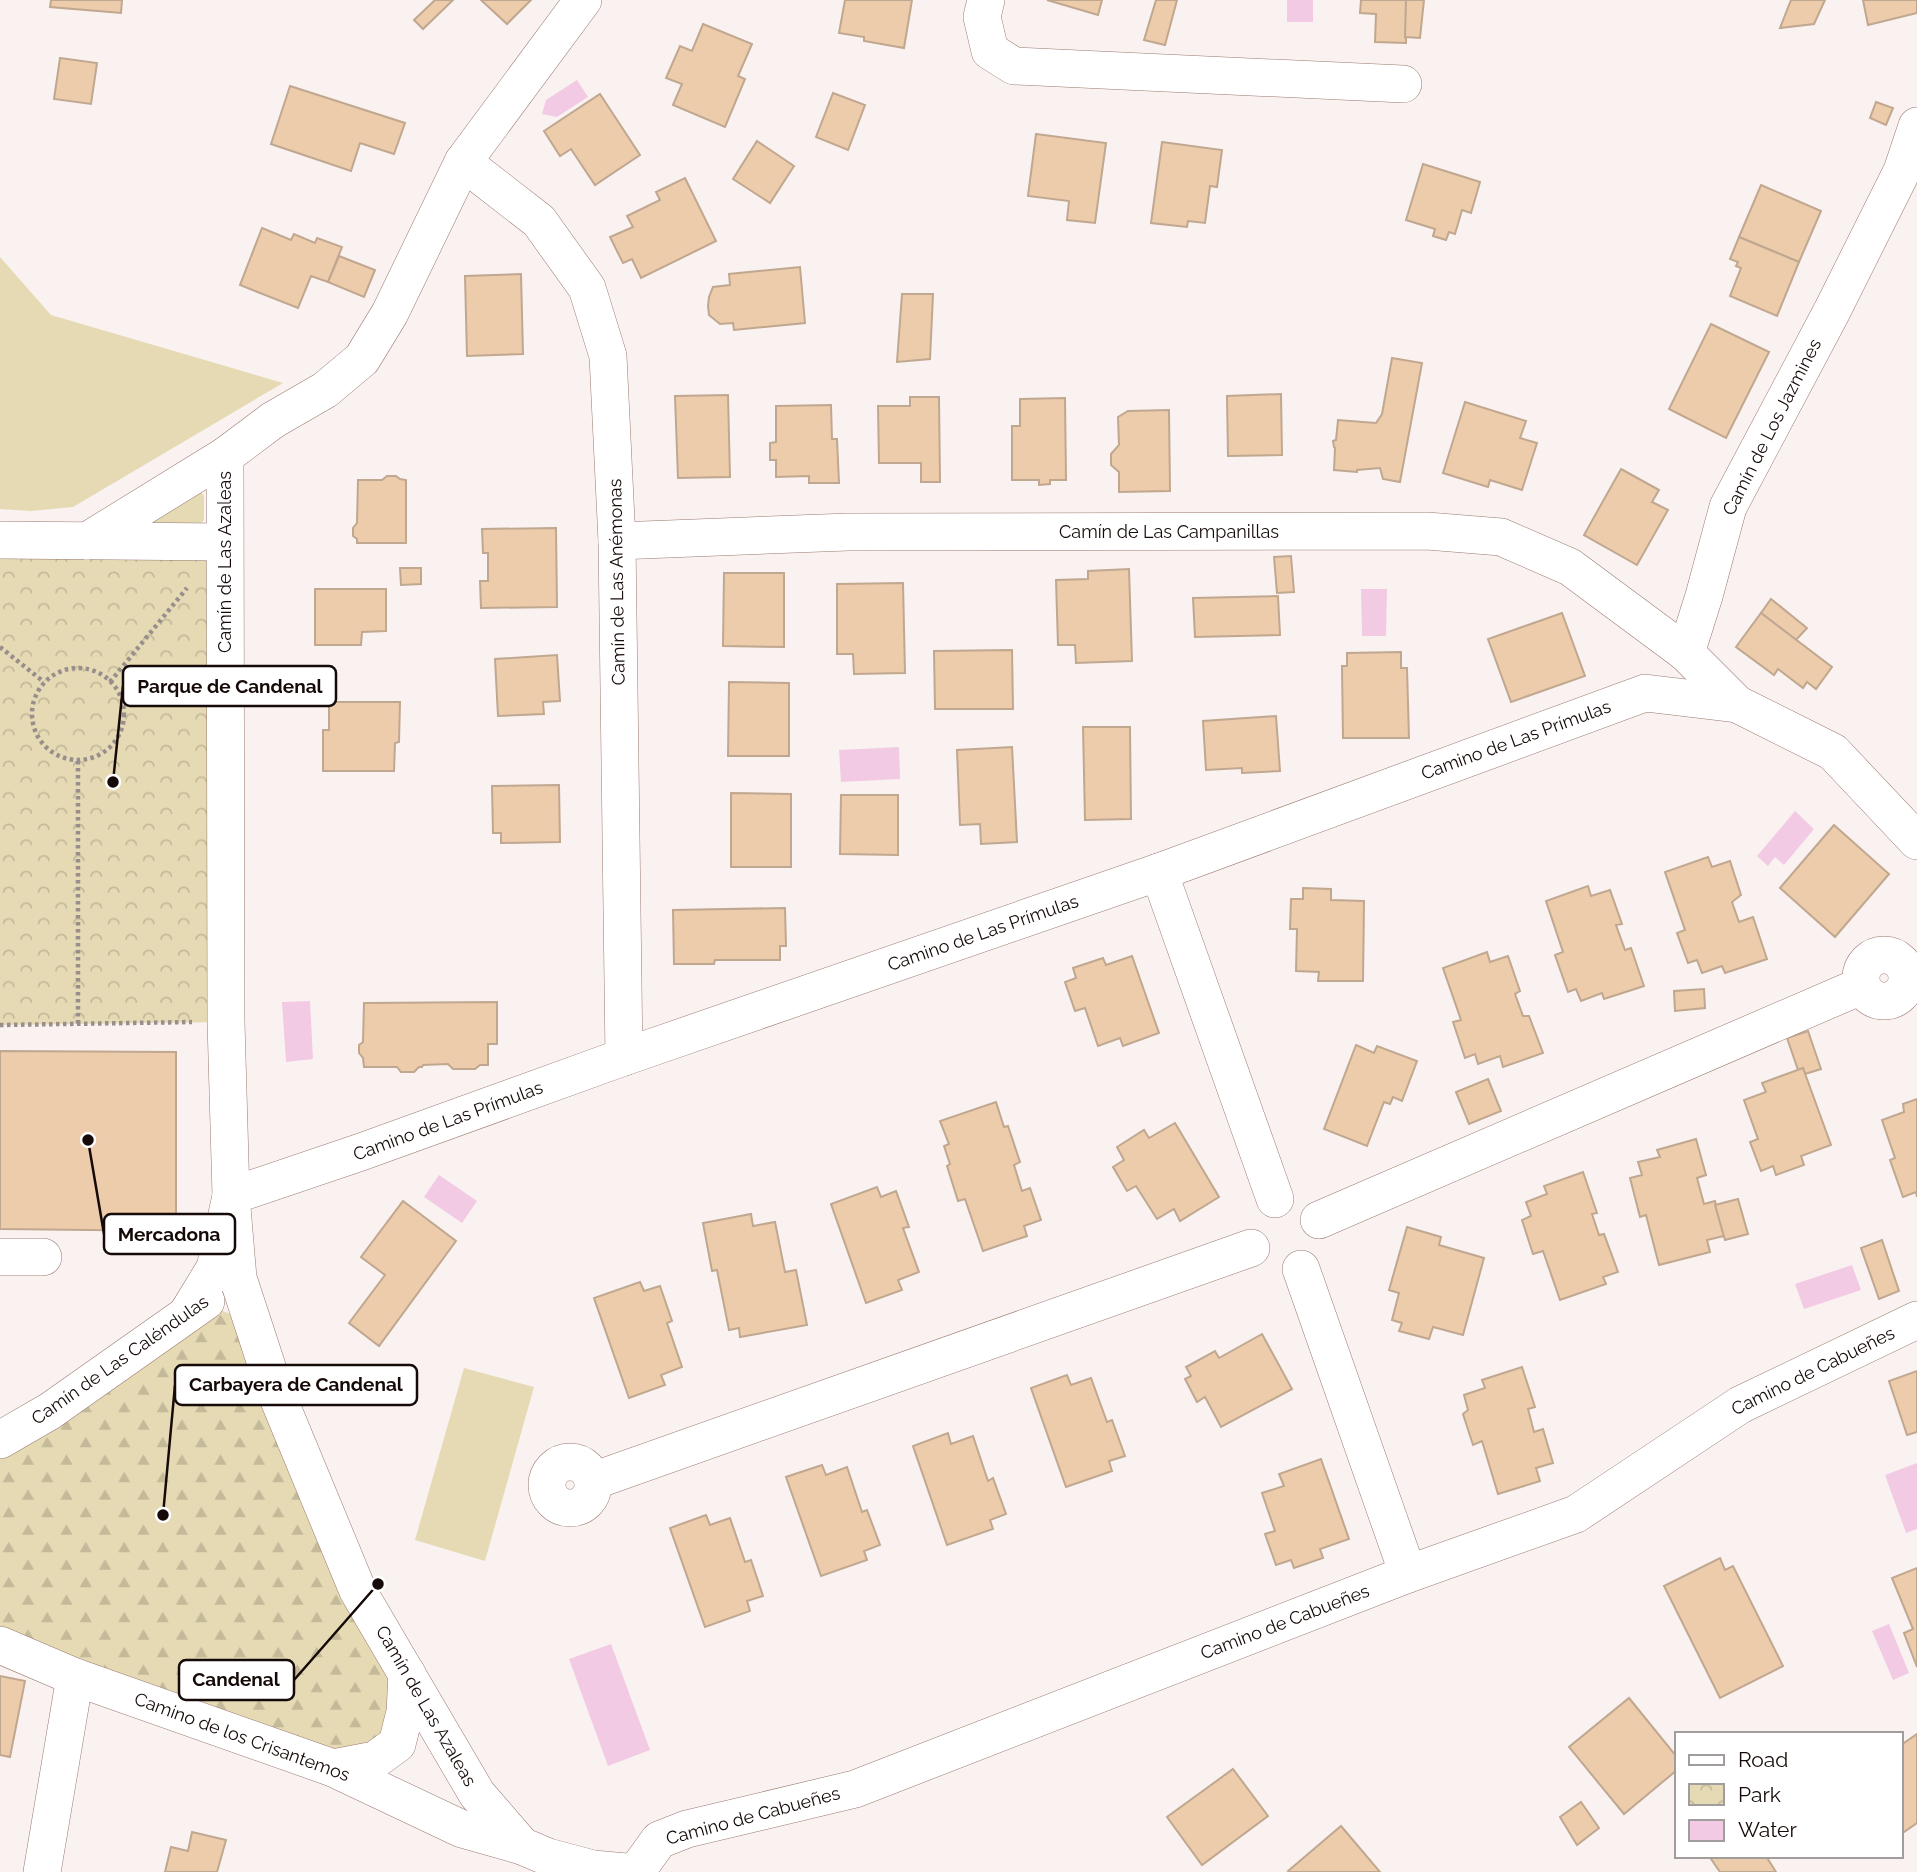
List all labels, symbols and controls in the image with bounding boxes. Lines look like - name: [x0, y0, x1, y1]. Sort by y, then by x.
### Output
- street label: Camín de Los Jazmines: [1718, 335, 1825, 519]
- street label: Camín de Las Azaleas: [214, 471, 235, 653]
- street label: Camín de Las Anémonas: [604, 478, 629, 685]
- street label: Camín de Las Campanillas: [1059, 521, 1279, 542]
- callout: Parque de Candenal: [123, 666, 336, 706]
- text: Parque de Candenal: [137, 675, 324, 697]
- street label: Camino de Las Prímulas: [1418, 695, 1614, 784]
- street label: Camino de Las Prímulas: [885, 890, 1081, 975]
- street label: Camino de Las Prímulas: [350, 1076, 546, 1165]
- callout: Mercadona: [104, 1214, 235, 1254]
- text: Mercadona: [118, 1223, 220, 1245]
- street label: Camín de Las Caléndulas: [27, 1290, 212, 1429]
- street label: Camino de Cabueñes: [1728, 1322, 1898, 1419]
- callout: Carbayera de Candenal: [175, 1365, 417, 1405]
- text: Carbayera de Candenal: [189, 1373, 404, 1395]
- street label: Camino de Cabueñes: [1197, 1580, 1372, 1663]
- street label: Camín de Las Azaleas: [372, 1622, 481, 1790]
- callout: Candenal: [179, 1660, 294, 1700]
- text: Candenal: [192, 1668, 281, 1690]
- street label: Camino de los Crisantemos: [132, 1688, 353, 1785]
- legend: [1675, 1732, 1903, 1858]
- text: Road: [1738, 1747, 1788, 1772]
- street label: Camino de Cabueñes: [664, 1782, 842, 1849]
- text: Park: [1738, 1782, 1781, 1807]
- text: Water: [1738, 1817, 1797, 1842]

